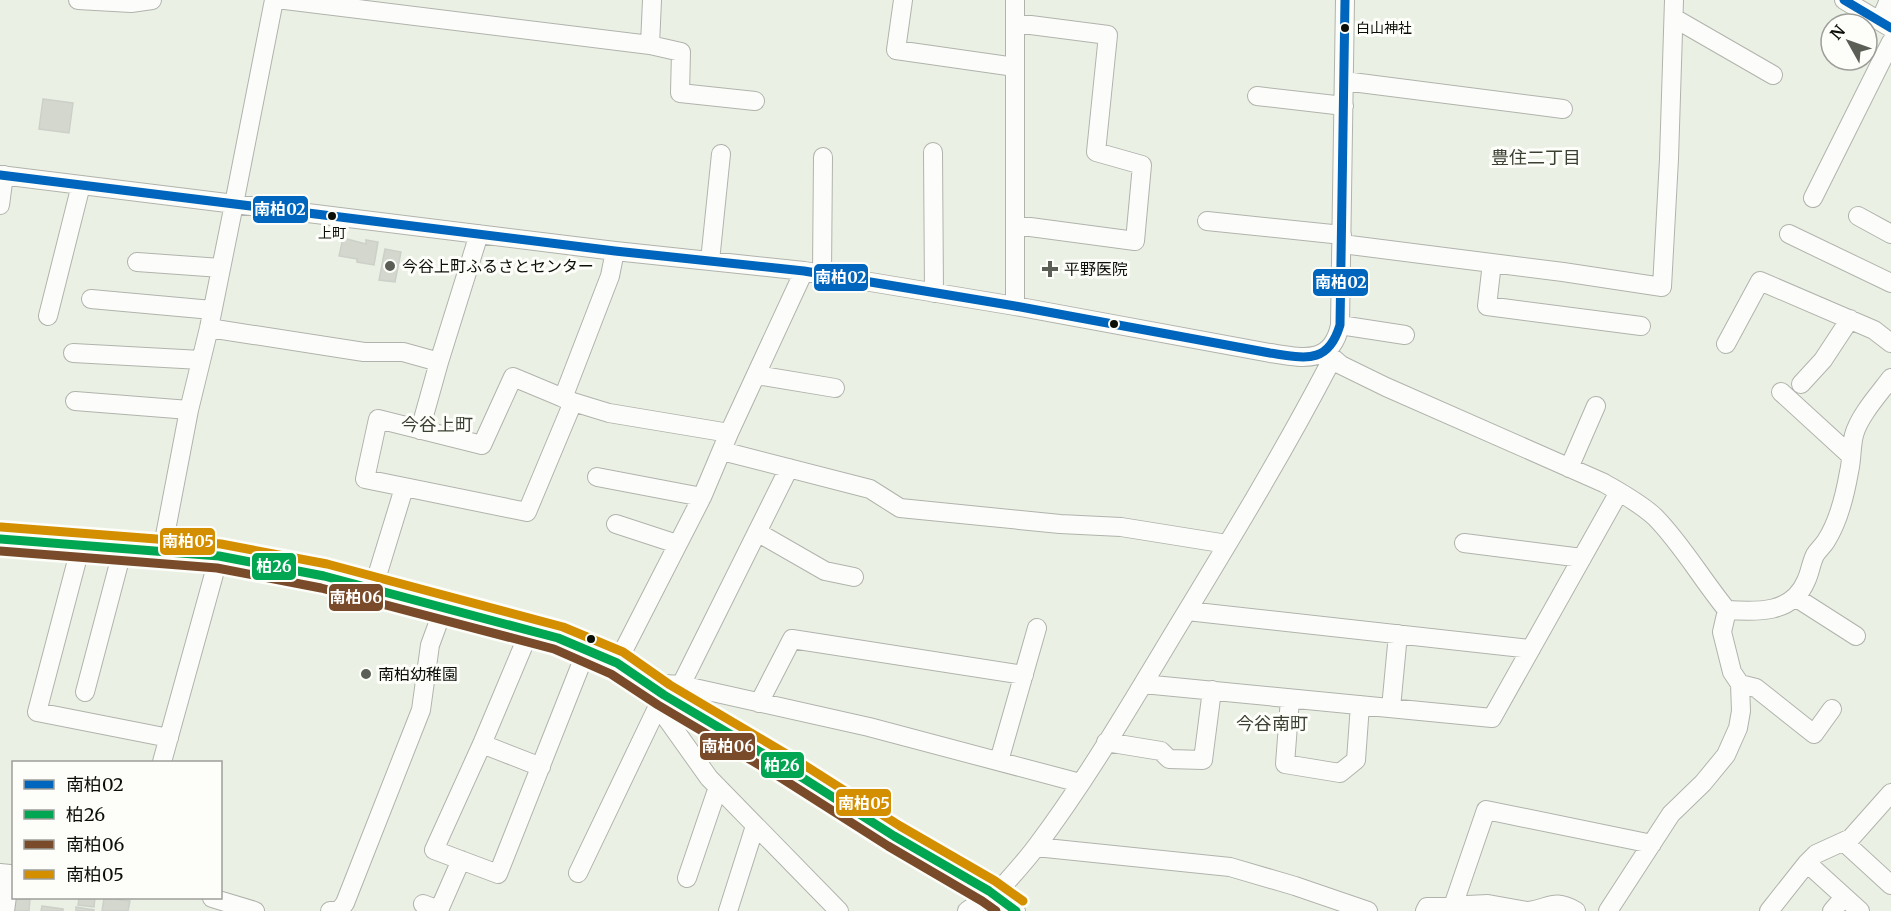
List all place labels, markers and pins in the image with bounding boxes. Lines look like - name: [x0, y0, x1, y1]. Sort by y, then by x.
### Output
- place label: 白山神社: [1356, 19, 1412, 37]
- marker: 白山神社: [1339, 22, 1351, 34]
- marker: 上町: [326, 210, 338, 222]
- place label: 上町: [318, 224, 346, 242]
- place label: 今谷上町ふるさとセンター: [402, 256, 594, 276]
- marker: 今谷上町ふるさとセンター: [383, 259, 397, 273]
- place label: 平野医院: [1064, 259, 1128, 279]
- marker: 平野医院: [1041, 260, 1059, 278]
- unlabelled marker: [1108, 318, 1120, 330]
- unlabelled marker: [585, 633, 597, 645]
- place label: 南柏幼稚園: [378, 664, 458, 684]
- marker: 南柏幼稚園: [359, 667, 373, 681]

